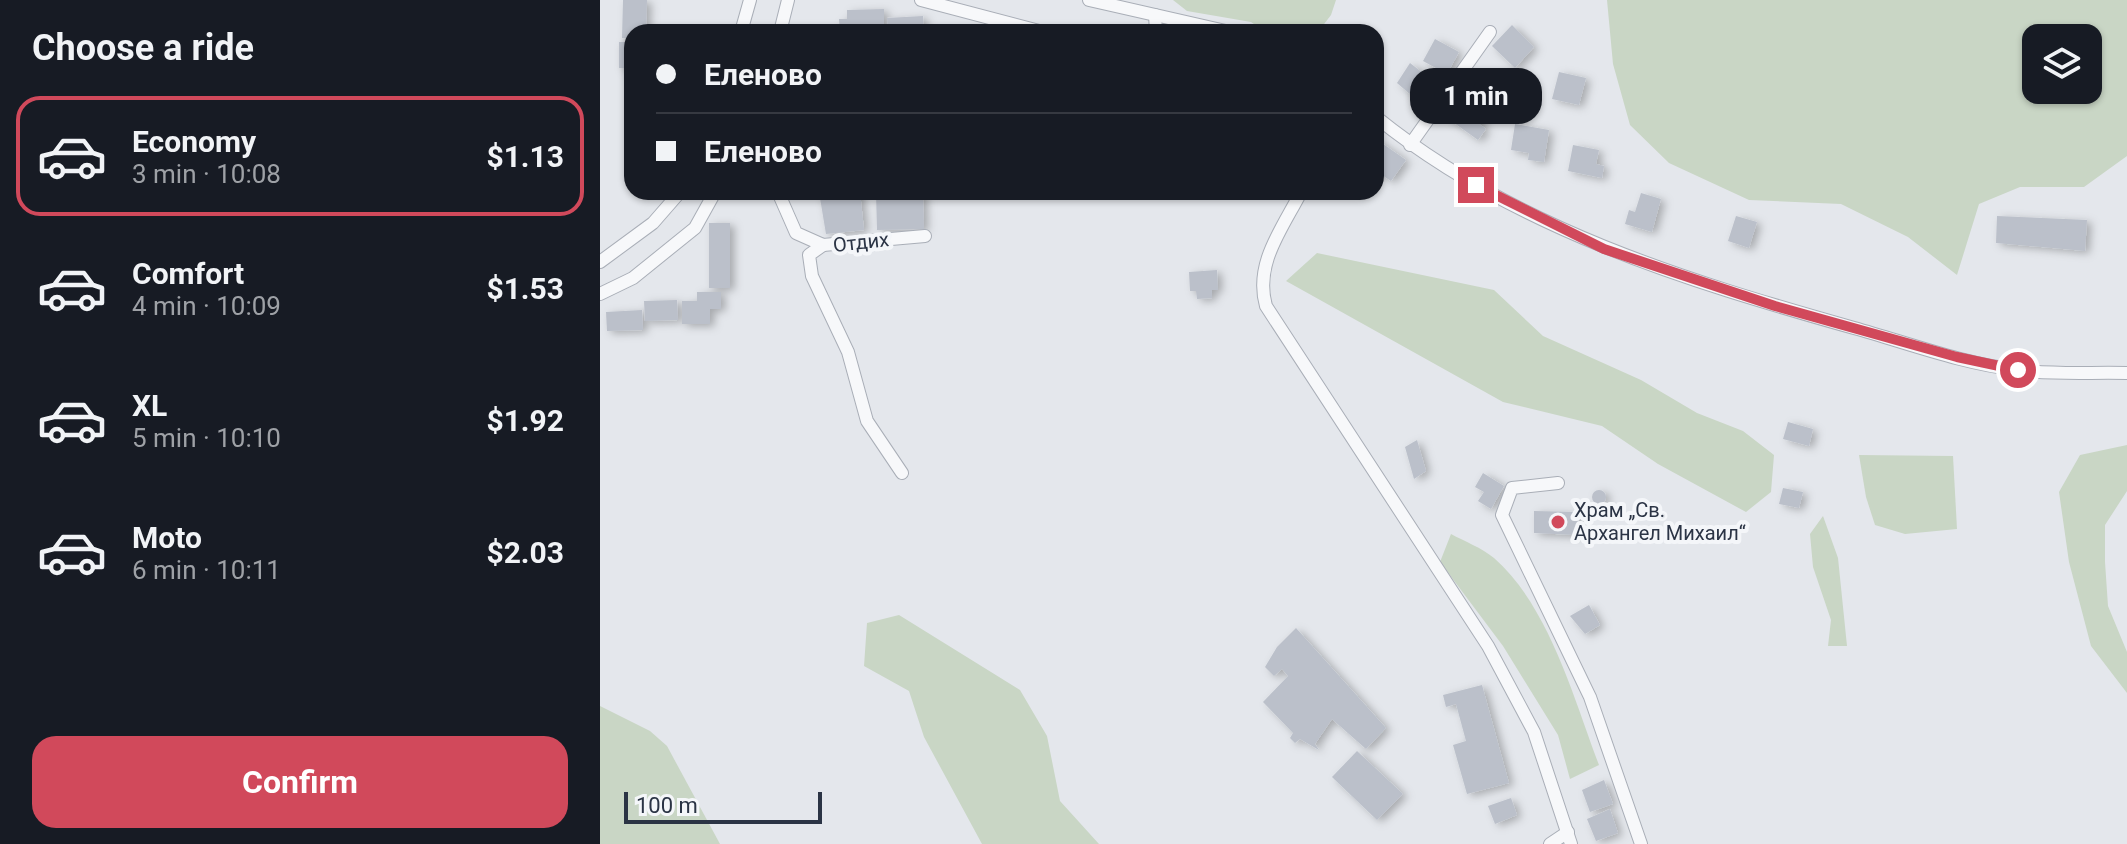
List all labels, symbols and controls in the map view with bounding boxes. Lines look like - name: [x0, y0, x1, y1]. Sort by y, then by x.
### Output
- map controls: [2022, 24, 2102, 104]
- button: layers: [2022, 24, 2102, 104]
- text: Choose a ride: [32, 27, 254, 69]
- text: Еленово: [704, 57, 822, 92]
- callout: 1 min: [1410, 69, 1542, 125]
- text: 1 min: [1443, 81, 1509, 111]
- icon: car: [36, 120, 108, 192]
- text: Economy: [132, 124, 256, 159]
- text: Еленово: [704, 134, 822, 169]
- text: $1.13: [486, 139, 564, 174]
- text: 3 min · 10:08: [132, 159, 281, 189]
- route end: [1458, 167, 1494, 203]
- street label: Отдих: [832, 227, 890, 257]
- icon: car: [36, 252, 108, 324]
- text: Comfort: [132, 256, 244, 291]
- text: $1.53: [486, 271, 564, 306]
- text: 4 min · 10:09: [132, 291, 281, 321]
- route start: [2000, 352, 2036, 388]
- icon: car: [36, 384, 108, 456]
- text: XL: [132, 388, 167, 423]
- text: $1.92: [486, 403, 564, 438]
- text: 5 min · 10:10: [132, 423, 281, 453]
- place label: Храм „Св. Архангел Михаил“: [1574, 498, 1746, 545]
- marker: Храм „Св. Архангел Михаил“: [1549, 513, 1567, 531]
- icon: car: [36, 516, 108, 588]
- text: Moto: [132, 520, 202, 555]
- text: $2.03: [486, 535, 564, 570]
- text: 6 min · 10:11: [132, 555, 281, 585]
- button: Confirm: [32, 736, 568, 828]
- scale bar: [624, 788, 822, 824]
- text: 100 m: [636, 793, 698, 818]

